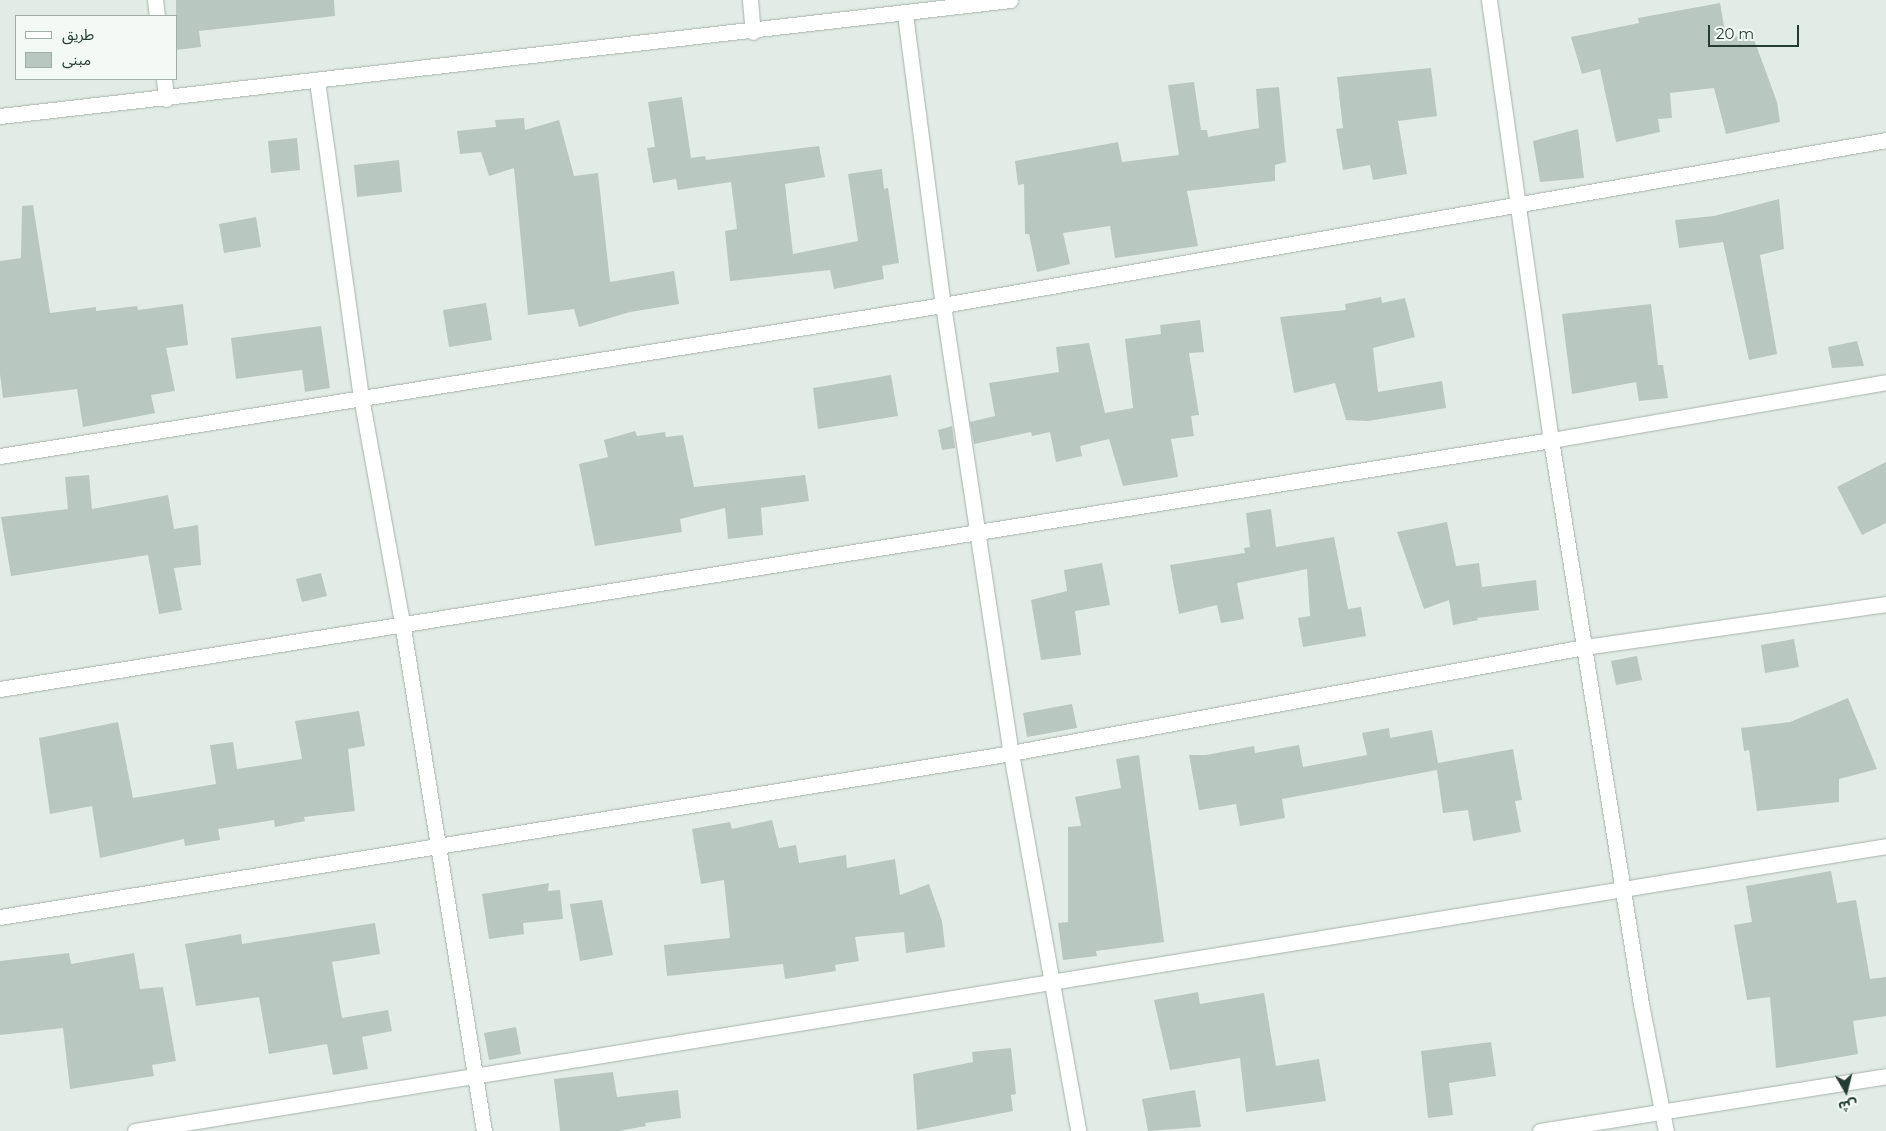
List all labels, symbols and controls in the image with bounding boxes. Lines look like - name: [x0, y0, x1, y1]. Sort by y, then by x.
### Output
- legend: [15, 15, 178, 80]
- scale bar: [1711, 15, 1802, 47]
- text: 20 m: [1716, 24, 1754, 43]
- text: طريق: [62, 25, 94, 44]
- text: مبنى: [62, 50, 91, 69]
- north arrow: [1821, 1066, 1871, 1116]
- text: ش: [1837, 1096, 1859, 1116]

